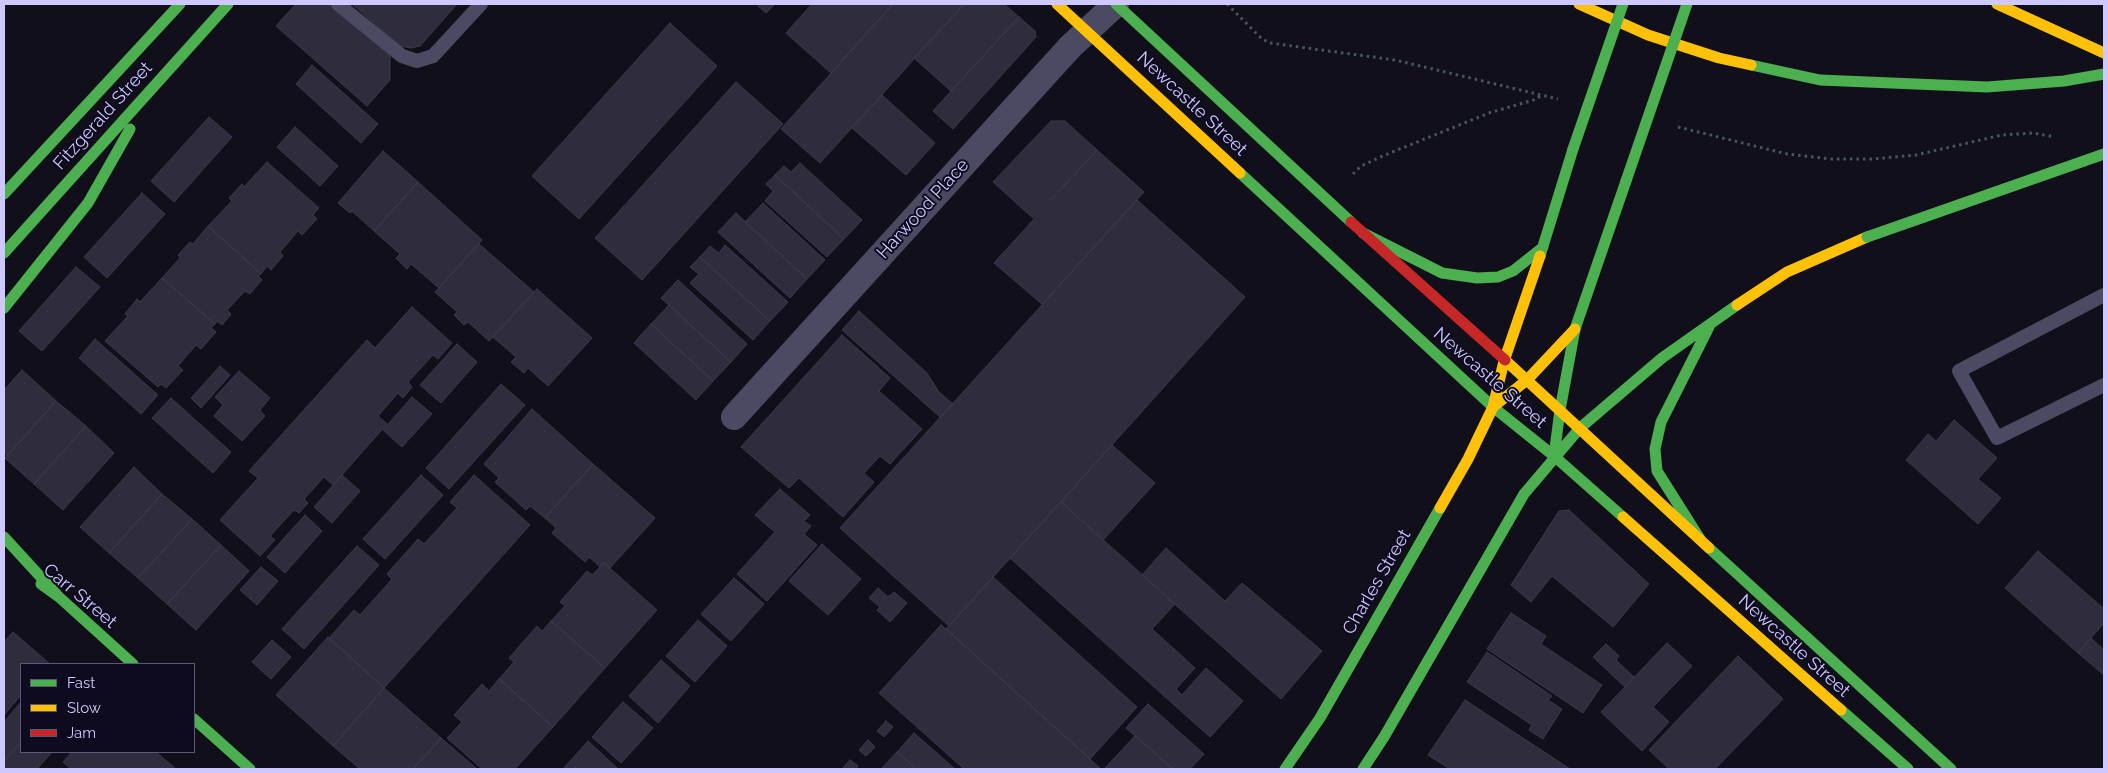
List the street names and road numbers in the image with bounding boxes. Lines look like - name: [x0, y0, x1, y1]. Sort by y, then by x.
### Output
- street label: Newcastle Street: [1132, 47, 1252, 161]
- street label: Fitzgerald Street: [49, 58, 157, 174]
- street label: Harwood Place: [872, 155, 974, 263]
- street label: Newcastle Street: [1429, 323, 1551, 433]
- street label: Charles Street: [1338, 526, 1416, 638]
- street label: Carr Street: [39, 559, 121, 633]
- street label: Newcastle Street: [1734, 590, 1854, 702]

